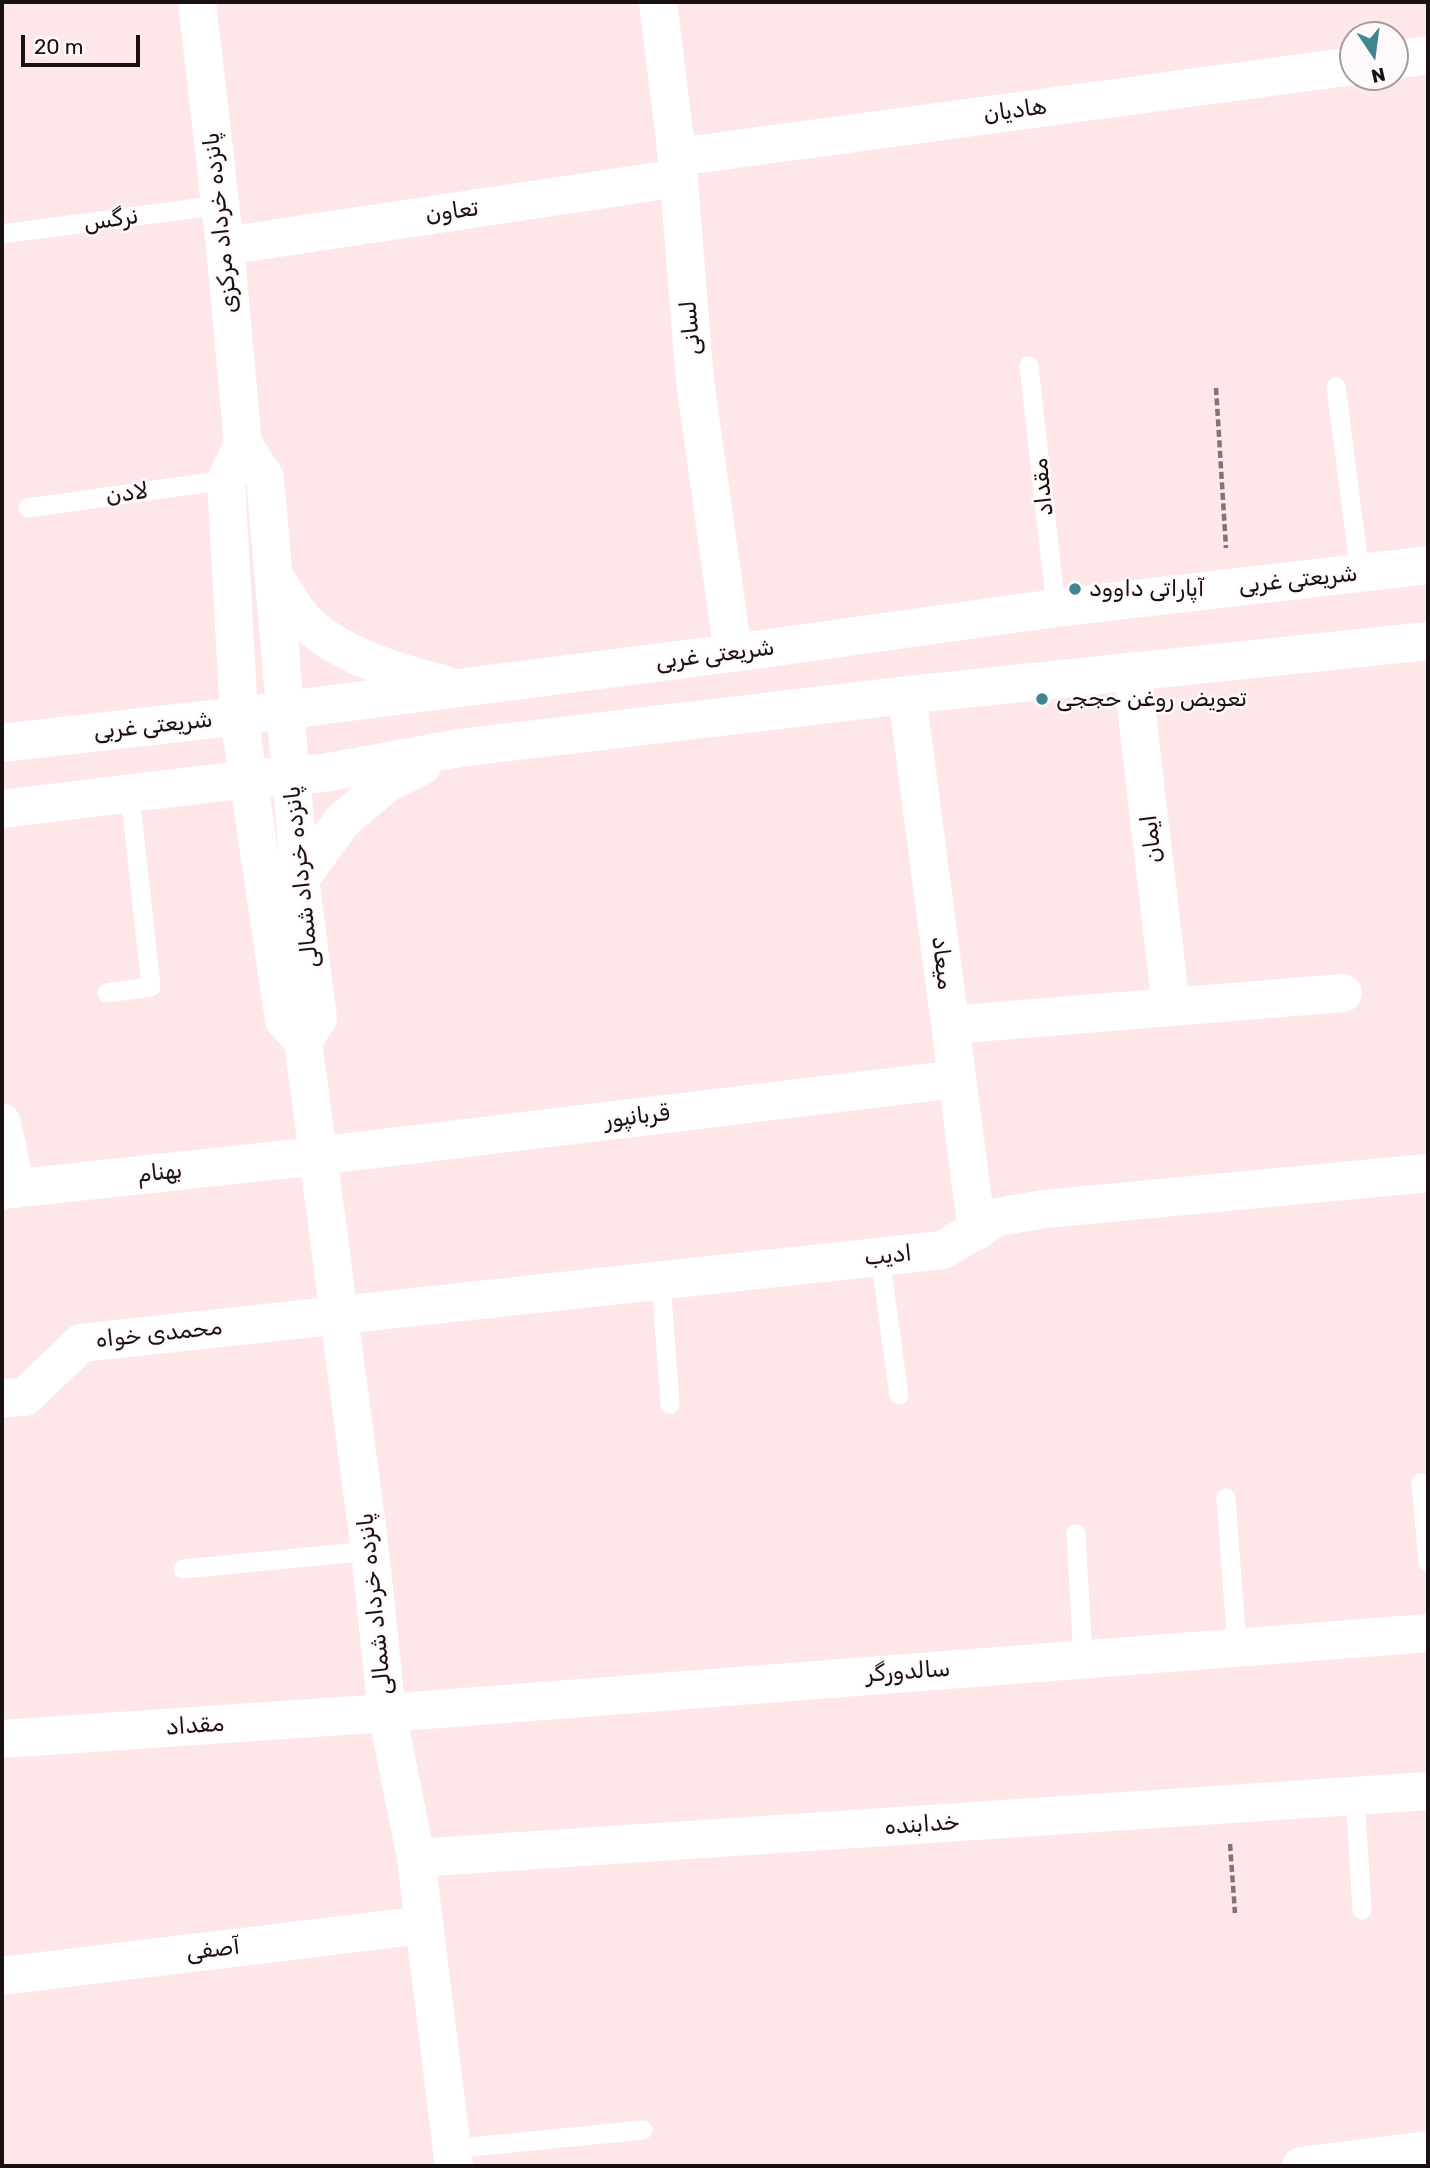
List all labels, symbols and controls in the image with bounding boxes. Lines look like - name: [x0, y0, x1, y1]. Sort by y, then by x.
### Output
- scale bar: [24, 21, 144, 65]
- north arrow: [1339, 21, 1409, 91]
- text: 20 m: [34, 34, 83, 59]
- text: N: [1369, 62, 1388, 88]
- street label: هادیان: [982, 93, 1048, 129]
- street label: پانزده خرداد مرکزی: [198, 131, 244, 315]
- street label: تعاون: [424, 195, 480, 229]
- street label: نرگس: [82, 203, 140, 237]
- street label: لسانی: [675, 299, 707, 357]
- street label: مقداد: [1026, 457, 1060, 517]
- street label: لادن: [104, 477, 150, 511]
- street label: شریعتی غربی: [1237, 560, 1359, 600]
- place label: آپاراتی داوود: [1089, 575, 1204, 603]
- marker: آپاراتی داوود: [1067, 581, 1083, 597]
- street label: شریعتی غربی: [654, 634, 776, 676]
- place label: تعویض روغن حججی: [1056, 685, 1247, 713]
- marker: تعویض روغن حججی: [1034, 691, 1050, 707]
- street label: شریعتی غربی: [92, 706, 214, 746]
- street label: پانزده خرداد شمالی: [279, 785, 325, 969]
- street label: ایمان: [1135, 813, 1169, 865]
- street label: میعاد: [925, 935, 959, 991]
- street label: قربانپور: [603, 1099, 671, 1135]
- street label: بهنام: [136, 1157, 184, 1189]
- street label: ادیب: [863, 1240, 913, 1272]
- street label: محمدی خواه: [94, 1314, 224, 1354]
- street label: پانزده خرداد شمالی: [352, 1512, 398, 1696]
- street label: سالدورگر: [865, 1655, 951, 1689]
- street label: مقداد: [165, 1710, 225, 1742]
- street label: خدابنده: [883, 1809, 961, 1841]
- street label: آصفی: [185, 1933, 241, 1967]

